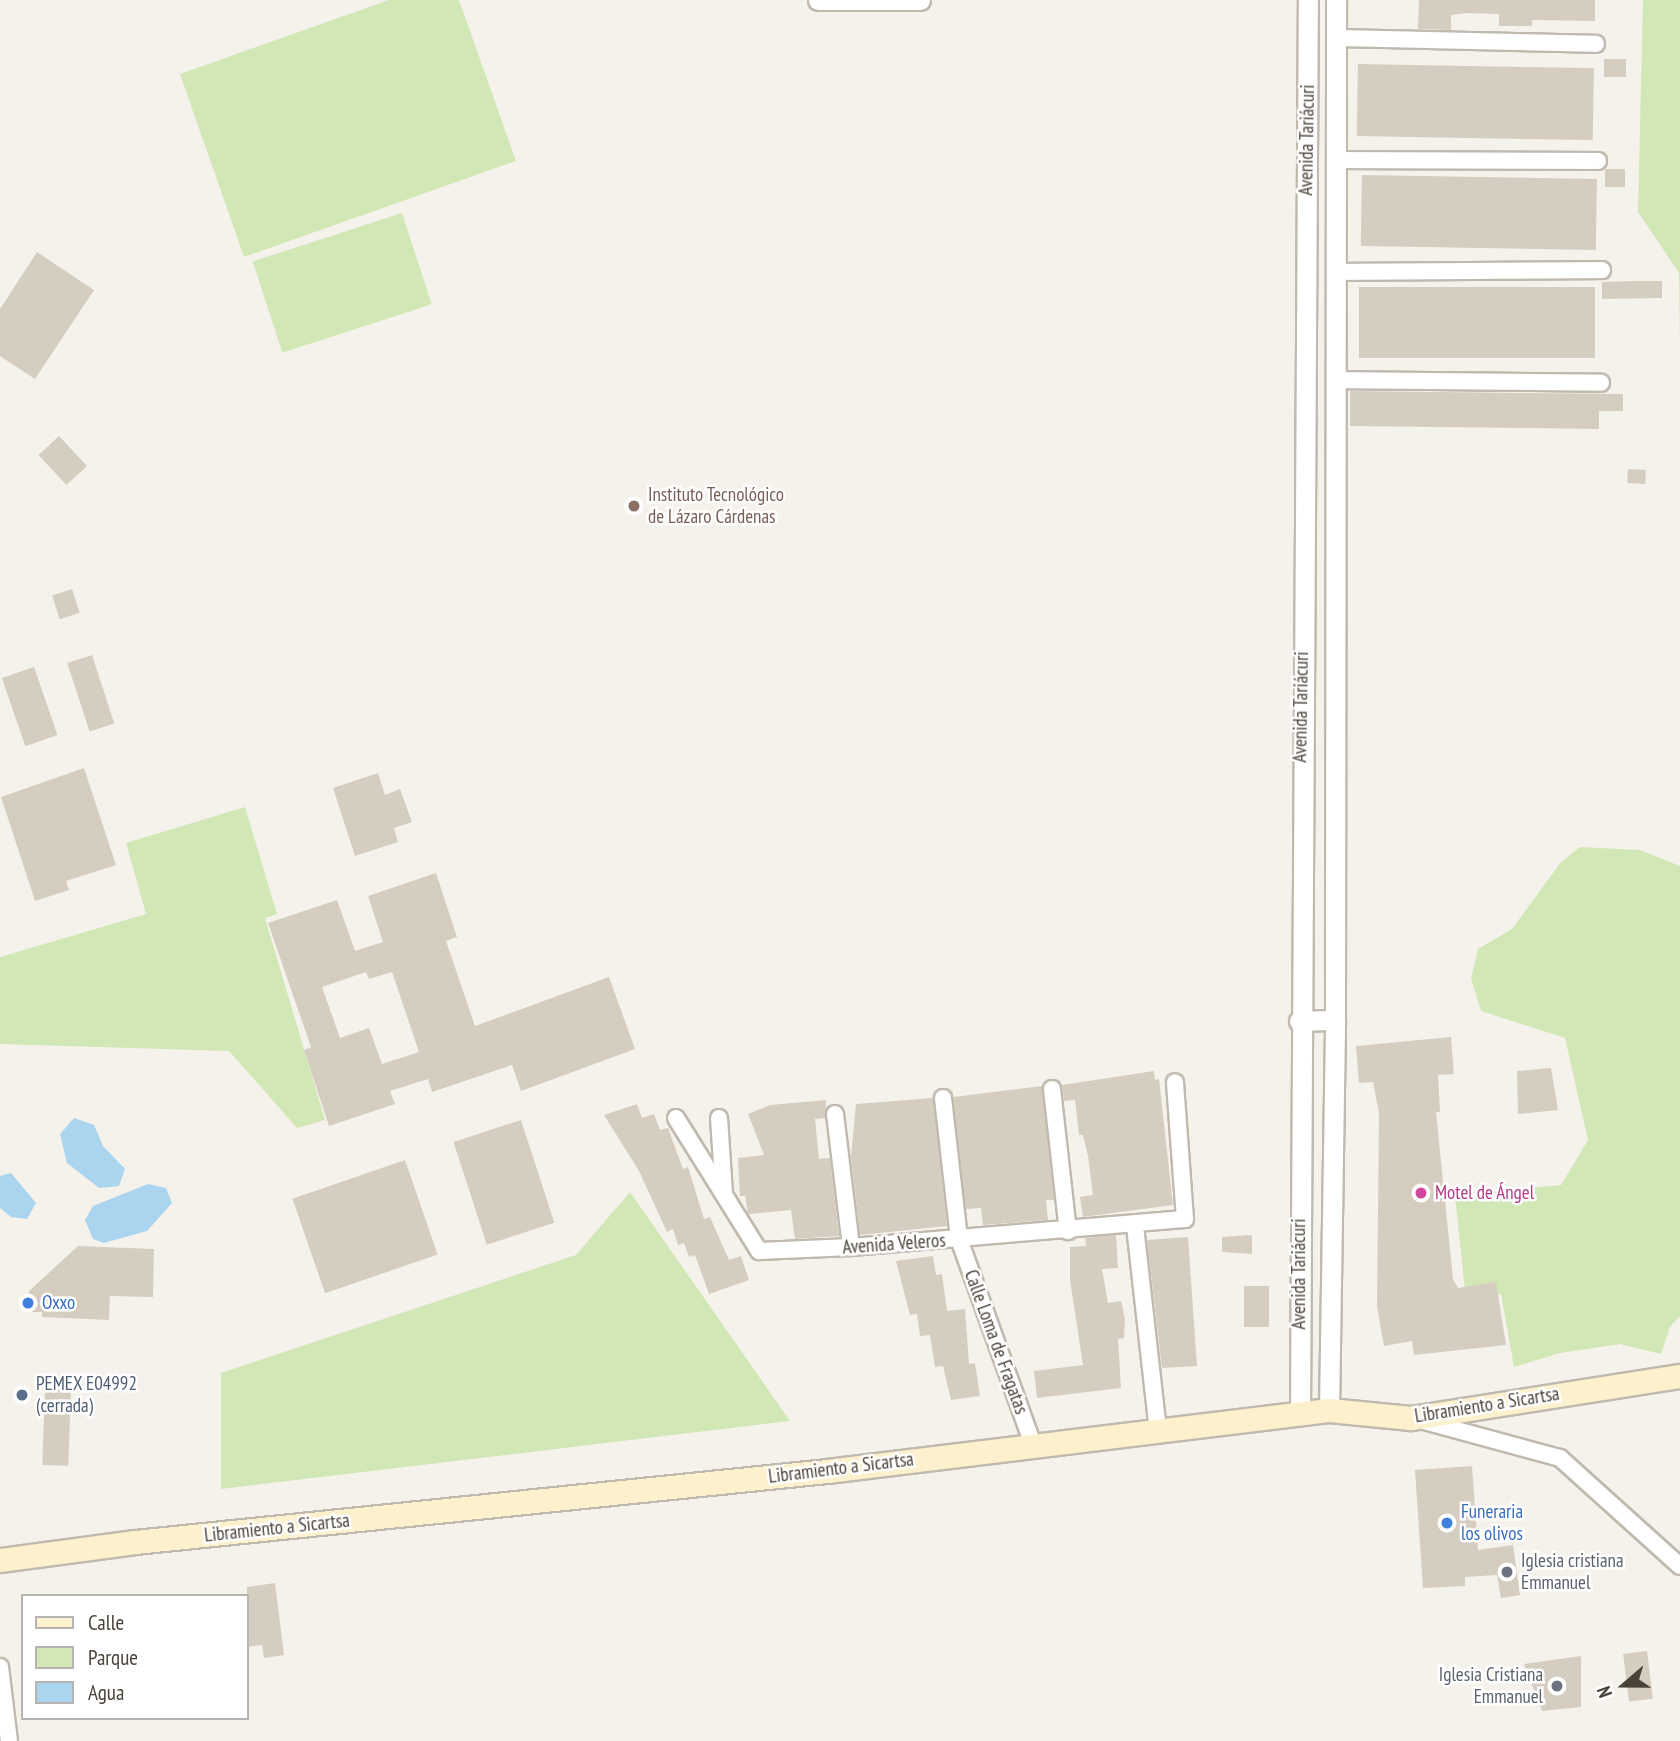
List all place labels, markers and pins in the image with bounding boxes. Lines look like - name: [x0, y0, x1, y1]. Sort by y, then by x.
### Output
- place label: Instituto Tecnológico de Lázaro Cárdenas: [648, 484, 784, 528]
- marker: Instituto Tecnológico de Lázaro Cárdenas: [626, 498, 642, 514]
- place label: Motel de Ángel: [1435, 1182, 1535, 1204]
- marker: Motel de Ángel: [1413, 1185, 1429, 1201]
- place label: Oxxo: [42, 1292, 75, 1314]
- marker: Oxxo: [20, 1295, 36, 1311]
- place label: PEMEX E04992 (cerrada): [36, 1373, 137, 1417]
- marker: PEMEX E04992 (cerrada): [14, 1387, 30, 1403]
- place label: Funeraria los olivos: [1461, 1501, 1523, 1545]
- marker: Funeraria los olivos: [1439, 1515, 1455, 1531]
- place label: Iglesia cristiana Emmanuel: [1521, 1550, 1623, 1594]
- marker: Iglesia cristiana Emmanuel: [1499, 1564, 1515, 1580]
- place label: Iglesia Cristiana Emmanuel: [1439, 1664, 1543, 1708]
- marker: Iglesia Cristiana Emmanuel: [1549, 1678, 1565, 1694]

